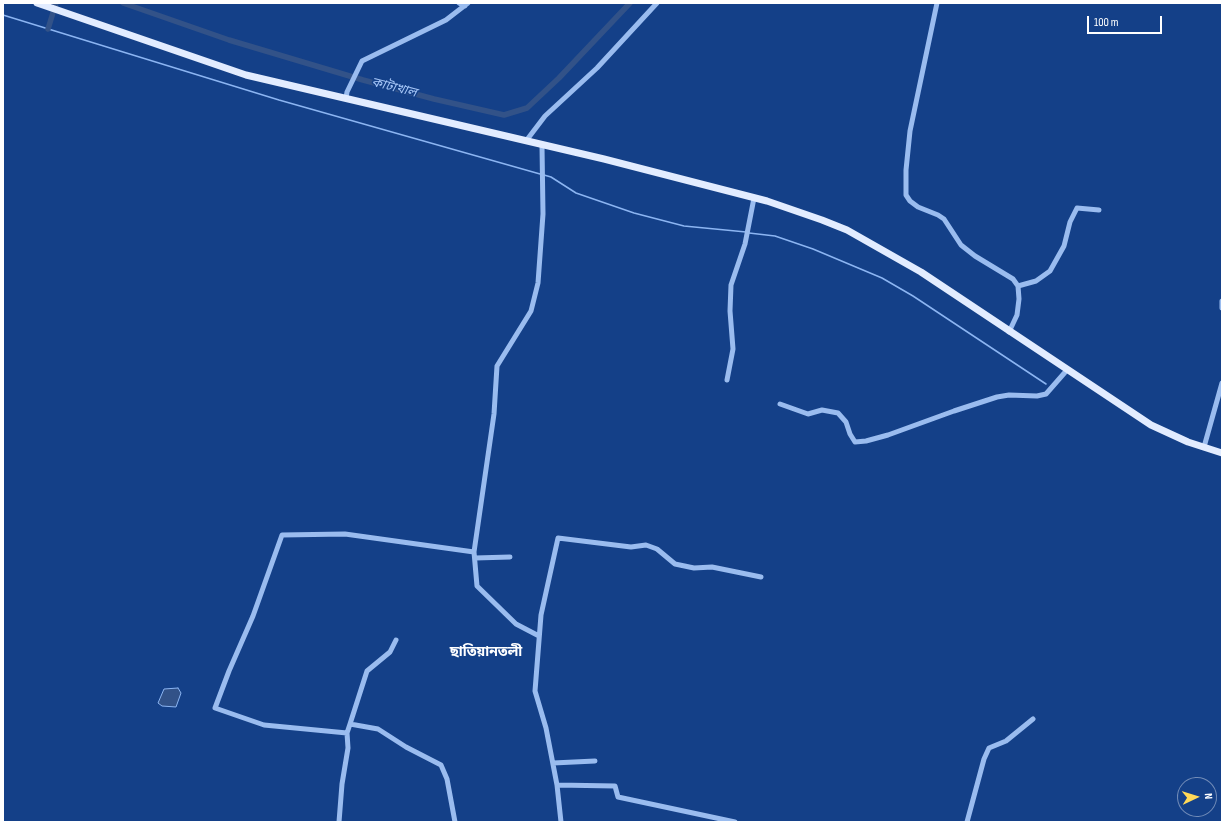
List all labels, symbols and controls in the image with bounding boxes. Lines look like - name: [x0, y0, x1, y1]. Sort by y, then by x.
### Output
- scale bar: [1089, 8, 1164, 34]
- text: 100 m: [1094, 15, 1119, 30]
- water label: কাটাখাল: [370, 75, 418, 101]
- district label: ছাতিয়ানতলী: [450, 644, 522, 660]
- north arrow: [1177, 777, 1217, 817]
- text: N: [1202, 793, 1215, 800]

